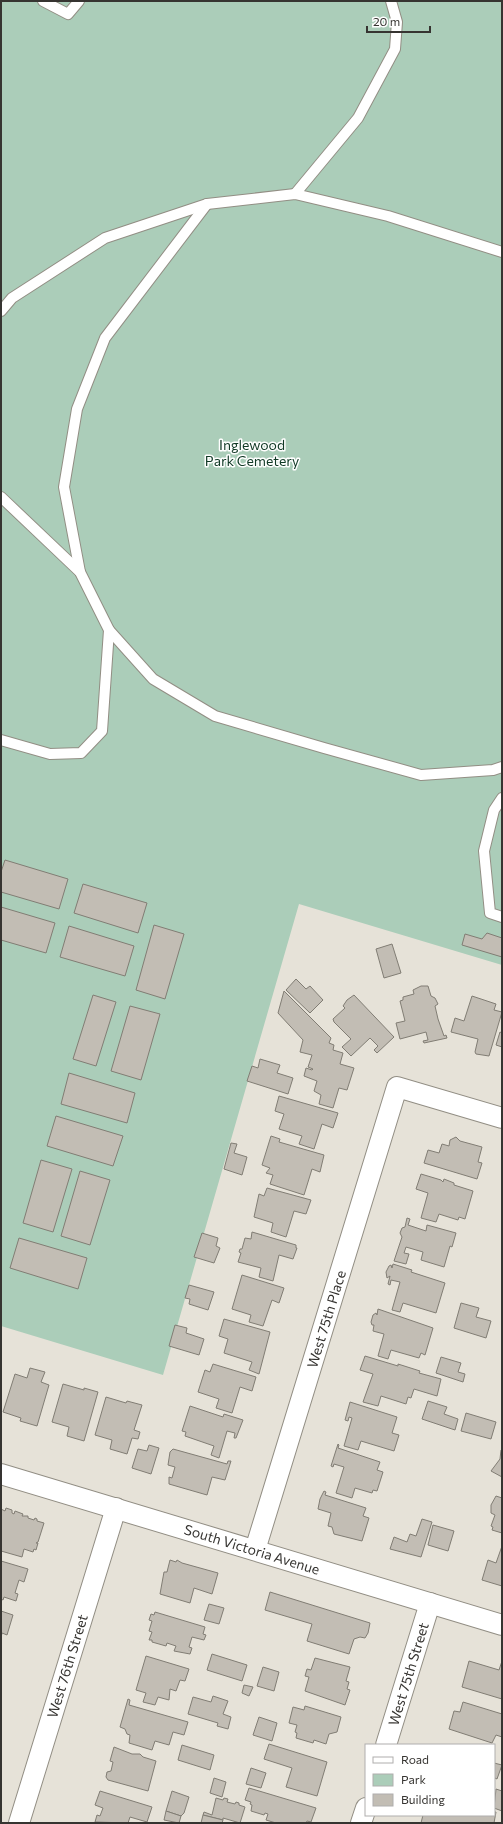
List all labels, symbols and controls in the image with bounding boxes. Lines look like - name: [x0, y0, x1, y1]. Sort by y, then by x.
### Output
- scale bar: [367, 8, 430, 34]
- text: 20 m: [373, 14, 400, 28]
- park label: Inglewood Park Cemetery: [205, 436, 299, 469]
- street label: West 75th Place: [303, 1268, 349, 1370]
- street label: South Victoria Avenue: [182, 1520, 322, 1578]
- street label: West 76th Street: [43, 1612, 91, 1720]
- street label: West 75th Street: [384, 1620, 432, 1728]
- legend: [365, 1744, 495, 1816]
- text: Road: [401, 1752, 429, 1766]
- text: Park: [401, 1772, 427, 1786]
- text: Building: [401, 1792, 445, 1806]

